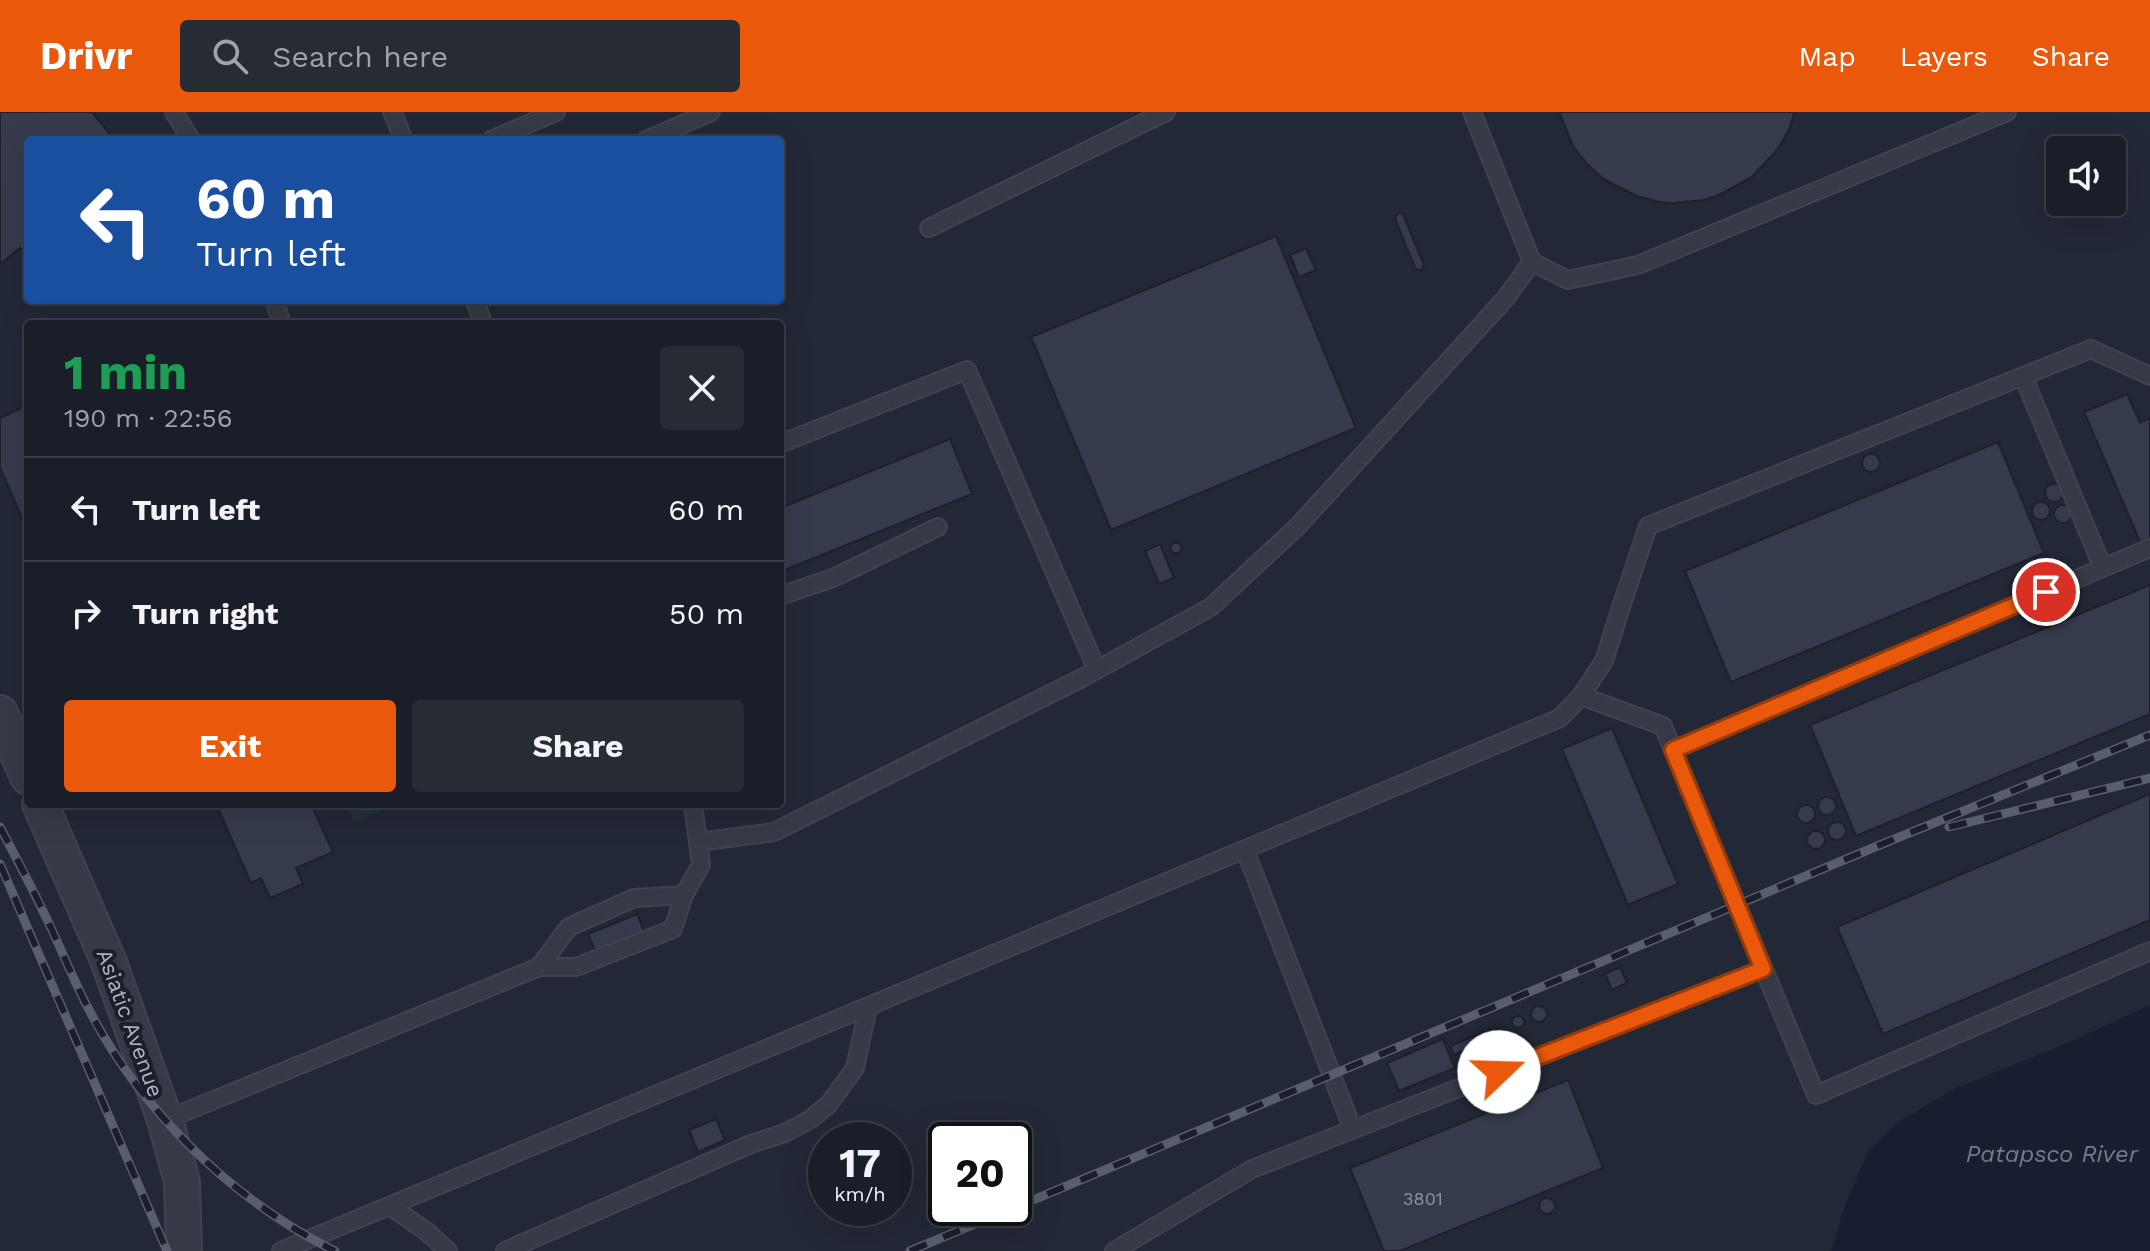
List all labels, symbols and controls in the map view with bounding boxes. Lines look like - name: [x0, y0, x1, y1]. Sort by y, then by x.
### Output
- search box: [180, 20, 740, 92]
- text: Drivr: [40, 34, 132, 78]
- icon: search: [208, 34, 252, 78]
- text: Search here: [272, 39, 448, 74]
- text: Map: [1799, 40, 1856, 73]
- text: Layers: [1900, 40, 1988, 73]
- text: Share: [2032, 40, 2110, 73]
- map controls: [2046, 136, 2126, 216]
- button: sound: [2046, 136, 2126, 216]
- text: 60 m: [196, 166, 335, 232]
- icon: left: [64, 168, 168, 272]
- text: Turn left: [196, 233, 346, 275]
- text: 1 min: [64, 344, 187, 401]
- button: close: [660, 346, 744, 430]
- text: 190 m · 22:56: [64, 403, 233, 433]
- icon: left: [64, 487, 108, 531]
- text: Turn left: [132, 492, 260, 527]
- text: 60 m: [668, 492, 744, 527]
- pin: [2012, 558, 2080, 626]
- icon: arrive: [2024, 570, 2068, 614]
- icon: right: [64, 591, 108, 635]
- text: Turn right: [132, 596, 278, 631]
- text: 50 m: [669, 596, 744, 631]
- button: Exit: [64, 700, 396, 792]
- button: Share: [412, 700, 744, 792]
- street label: Asiatic Avenue: [92, 946, 168, 1100]
- position arrow: [1457, 1030, 1541, 1114]
- speed limit sign: 20: [928, 1122, 1032, 1226]
- text: 17: [839, 1140, 881, 1187]
- water label: Patapsco River: [1966, 1140, 2140, 1168]
- text: km/h: [834, 1182, 886, 1206]
- house number: 3801: [1403, 1188, 1443, 1209]

